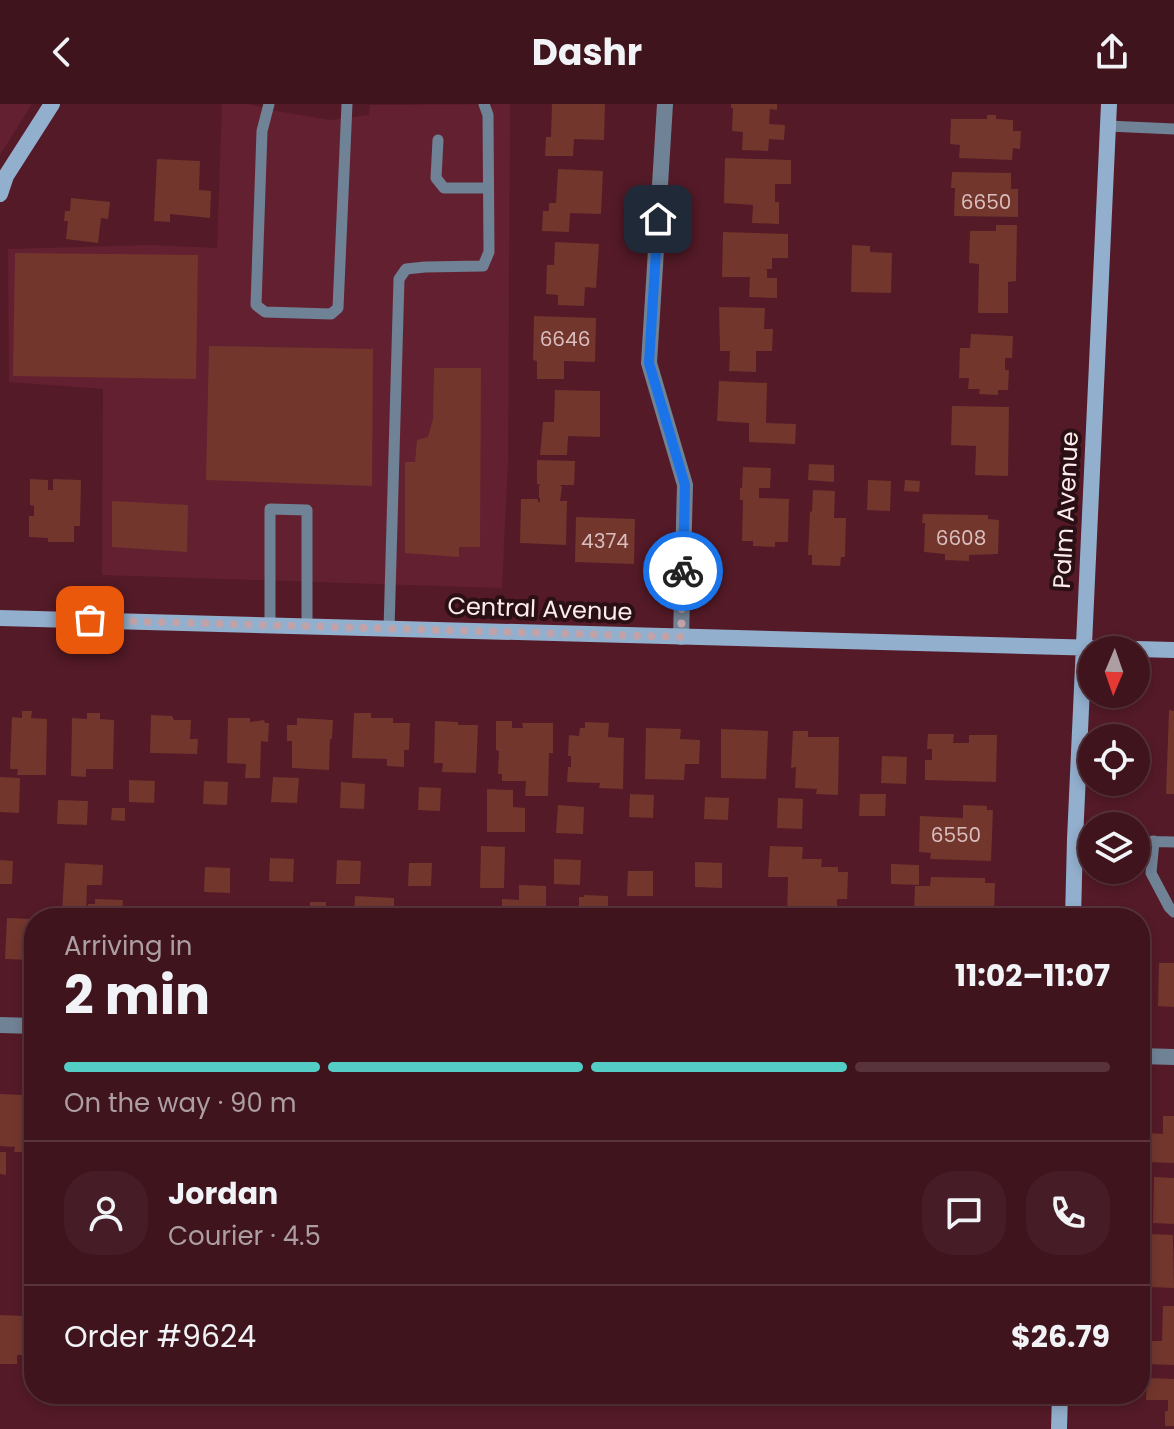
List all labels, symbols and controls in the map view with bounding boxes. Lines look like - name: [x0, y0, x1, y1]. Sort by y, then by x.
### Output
- text: Dashr: [532, 27, 642, 78]
- icon: back: [40, 30, 84, 74]
- icon: share: [1090, 30, 1134, 74]
- pin: [624, 185, 692, 253]
- house number: 6650: [961, 188, 1011, 216]
- icon: home: [636, 197, 680, 241]
- house number: 6646: [540, 325, 590, 353]
- street label: Palm Avenue: [1045, 431, 1086, 589]
- house number: 6608: [936, 524, 986, 552]
- house number: 4374: [581, 527, 629, 555]
- courier: [643, 531, 723, 611]
- icon: bike: [661, 549, 705, 593]
- pin: [56, 586, 124, 654]
- street label: Central Avenue: [447, 589, 633, 628]
- icon: bag: [68, 598, 112, 642]
- north arrow: [1078, 636, 1150, 708]
- map controls: [1078, 636, 1150, 884]
- button: locate: [1078, 724, 1150, 796]
- button: layers: [1078, 812, 1150, 884]
- house number: 6550: [931, 821, 981, 849]
- text: Arriving in: [64, 928, 193, 964]
- text: 11:02–11:07: [955, 954, 1110, 997]
- text: 2 min: [64, 959, 210, 1032]
- text: On the way · 90 m: [64, 1085, 297, 1121]
- button: person: [64, 1171, 148, 1255]
- button: chat: [922, 1171, 1006, 1255]
- button: phone: [1026, 1171, 1110, 1255]
- text: Jordan: [168, 1172, 278, 1215]
- text: Courier · 4.5: [168, 1218, 321, 1254]
- text: Order #9624: [64, 1315, 256, 1358]
- text: $26.79: [1011, 1315, 1110, 1358]

